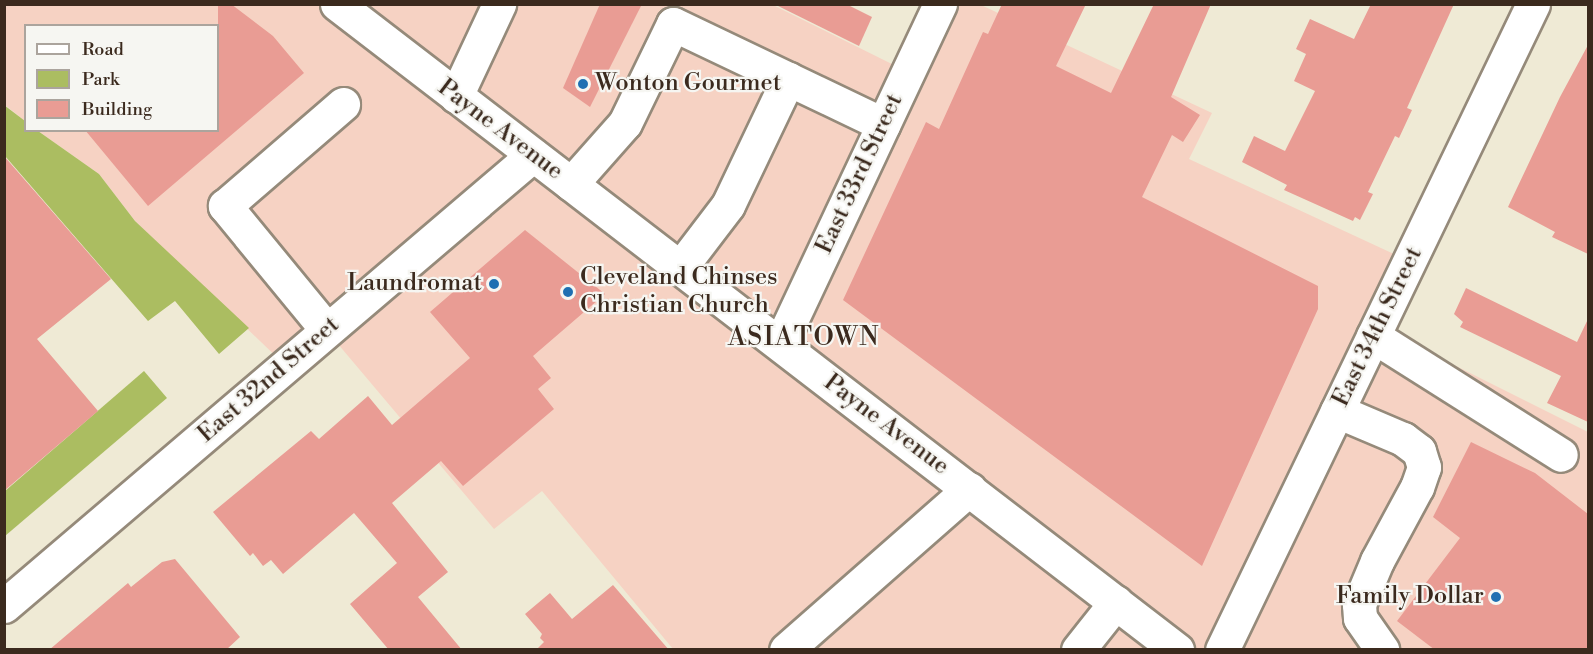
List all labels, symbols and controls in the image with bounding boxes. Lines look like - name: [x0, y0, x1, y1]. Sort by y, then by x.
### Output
- legend: [24, 24, 219, 132]
- text: Road: [82, 38, 124, 61]
- text: Park: [82, 68, 119, 91]
- place label: Wonton Gourmet: [595, 70, 781, 98]
- street label: Payne Avenue: [432, 74, 568, 186]
- marker: Wonton Gourmet: [576, 77, 590, 91]
- street label: East 33rd Street: [810, 89, 910, 259]
- text: Building: [82, 98, 152, 121]
- street label: East 34th Street: [1327, 242, 1429, 412]
- place label: Cleveland Chinses Christian Church: [580, 264, 778, 320]
- place label: Laundromat: [347, 270, 482, 298]
- marker: Laundromat: [487, 277, 501, 291]
- marker: Cleveland Chinses Christian Church: [561, 285, 575, 299]
- street label: East 32nd Street: [192, 311, 346, 449]
- district label: ASIATOWN: [728, 322, 880, 354]
- street label: Payne Avenue: [818, 369, 954, 481]
- place label: Family Dollar: [1336, 583, 1484, 611]
- marker: Family Dollar: [1489, 590, 1503, 604]

